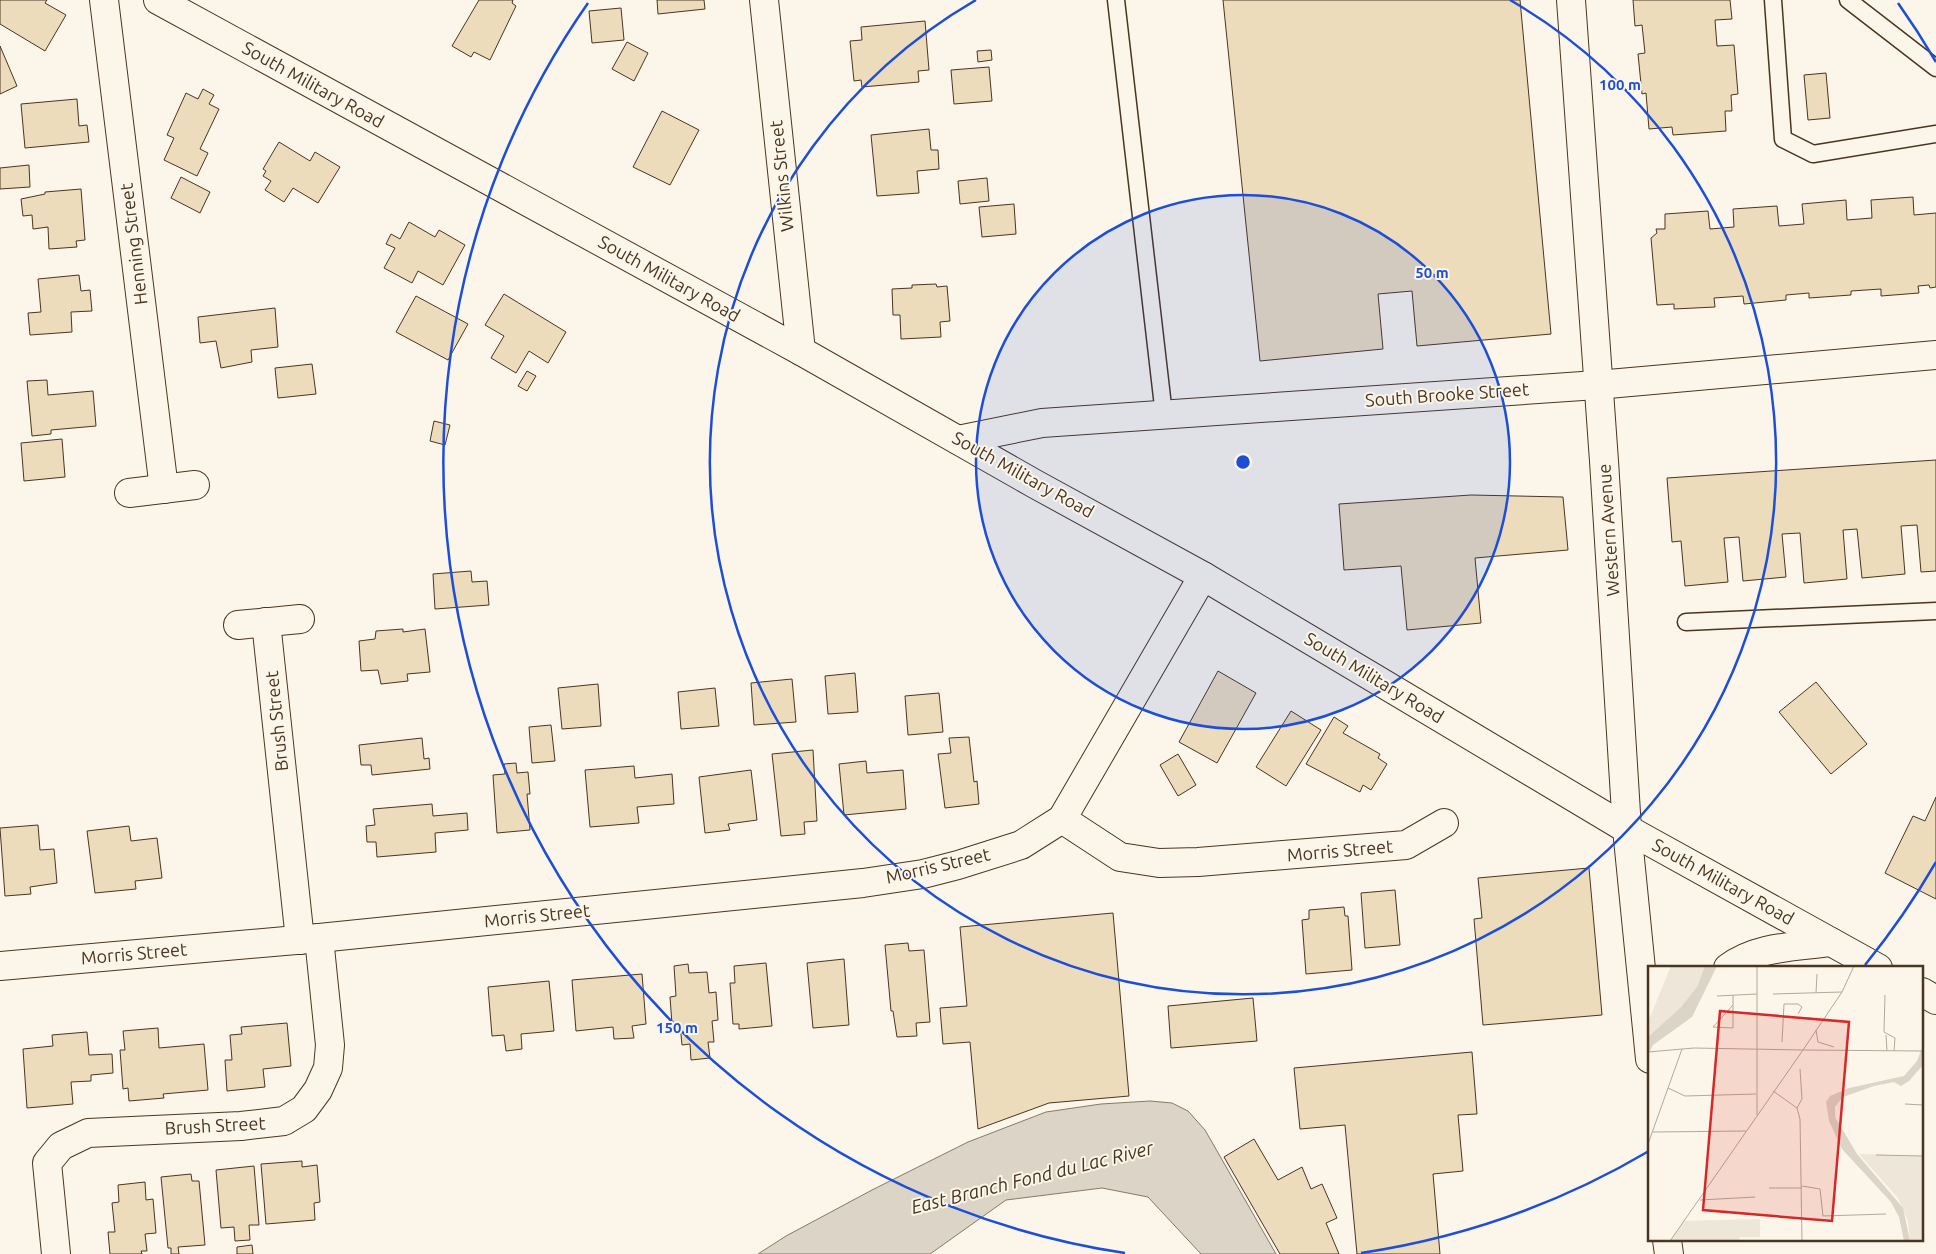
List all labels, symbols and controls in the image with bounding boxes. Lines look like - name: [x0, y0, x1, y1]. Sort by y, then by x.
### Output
- street label: South Military Road: [239, 37, 388, 131]
- text: 100 m: [1599, 76, 1641, 93]
- street label: Wilkins Street: [765, 119, 797, 233]
- street label: Henning Street: [116, 182, 150, 306]
- street label: South Military Road: [595, 231, 744, 325]
- text: 50 m: [1415, 264, 1449, 281]
- street label: South Brooke Street: [1364, 378, 1529, 410]
- street label: South Military Road: [949, 427, 1098, 521]
- centre of rings: [1234, 453, 1252, 471]
- street label: Western Avenue: [1593, 463, 1623, 597]
- street label: South Military Road: [1301, 628, 1448, 727]
- street label: Brush Street: [261, 670, 291, 772]
- street label: South Military Road: [1649, 834, 1798, 928]
- street label: Morris Street: [1286, 835, 1394, 865]
- street label: Morris Street: [884, 843, 992, 887]
- street label: Morris Street: [483, 899, 591, 931]
- street label: Morris Street: [80, 938, 188, 968]
- inset map: [1648, 966, 1924, 1242]
- text: 150 m: [656, 1019, 698, 1036]
- street label: Brush Street: [164, 1112, 266, 1138]
- water label: East Branch Fond du Lac River: [909, 1136, 1156, 1218]

